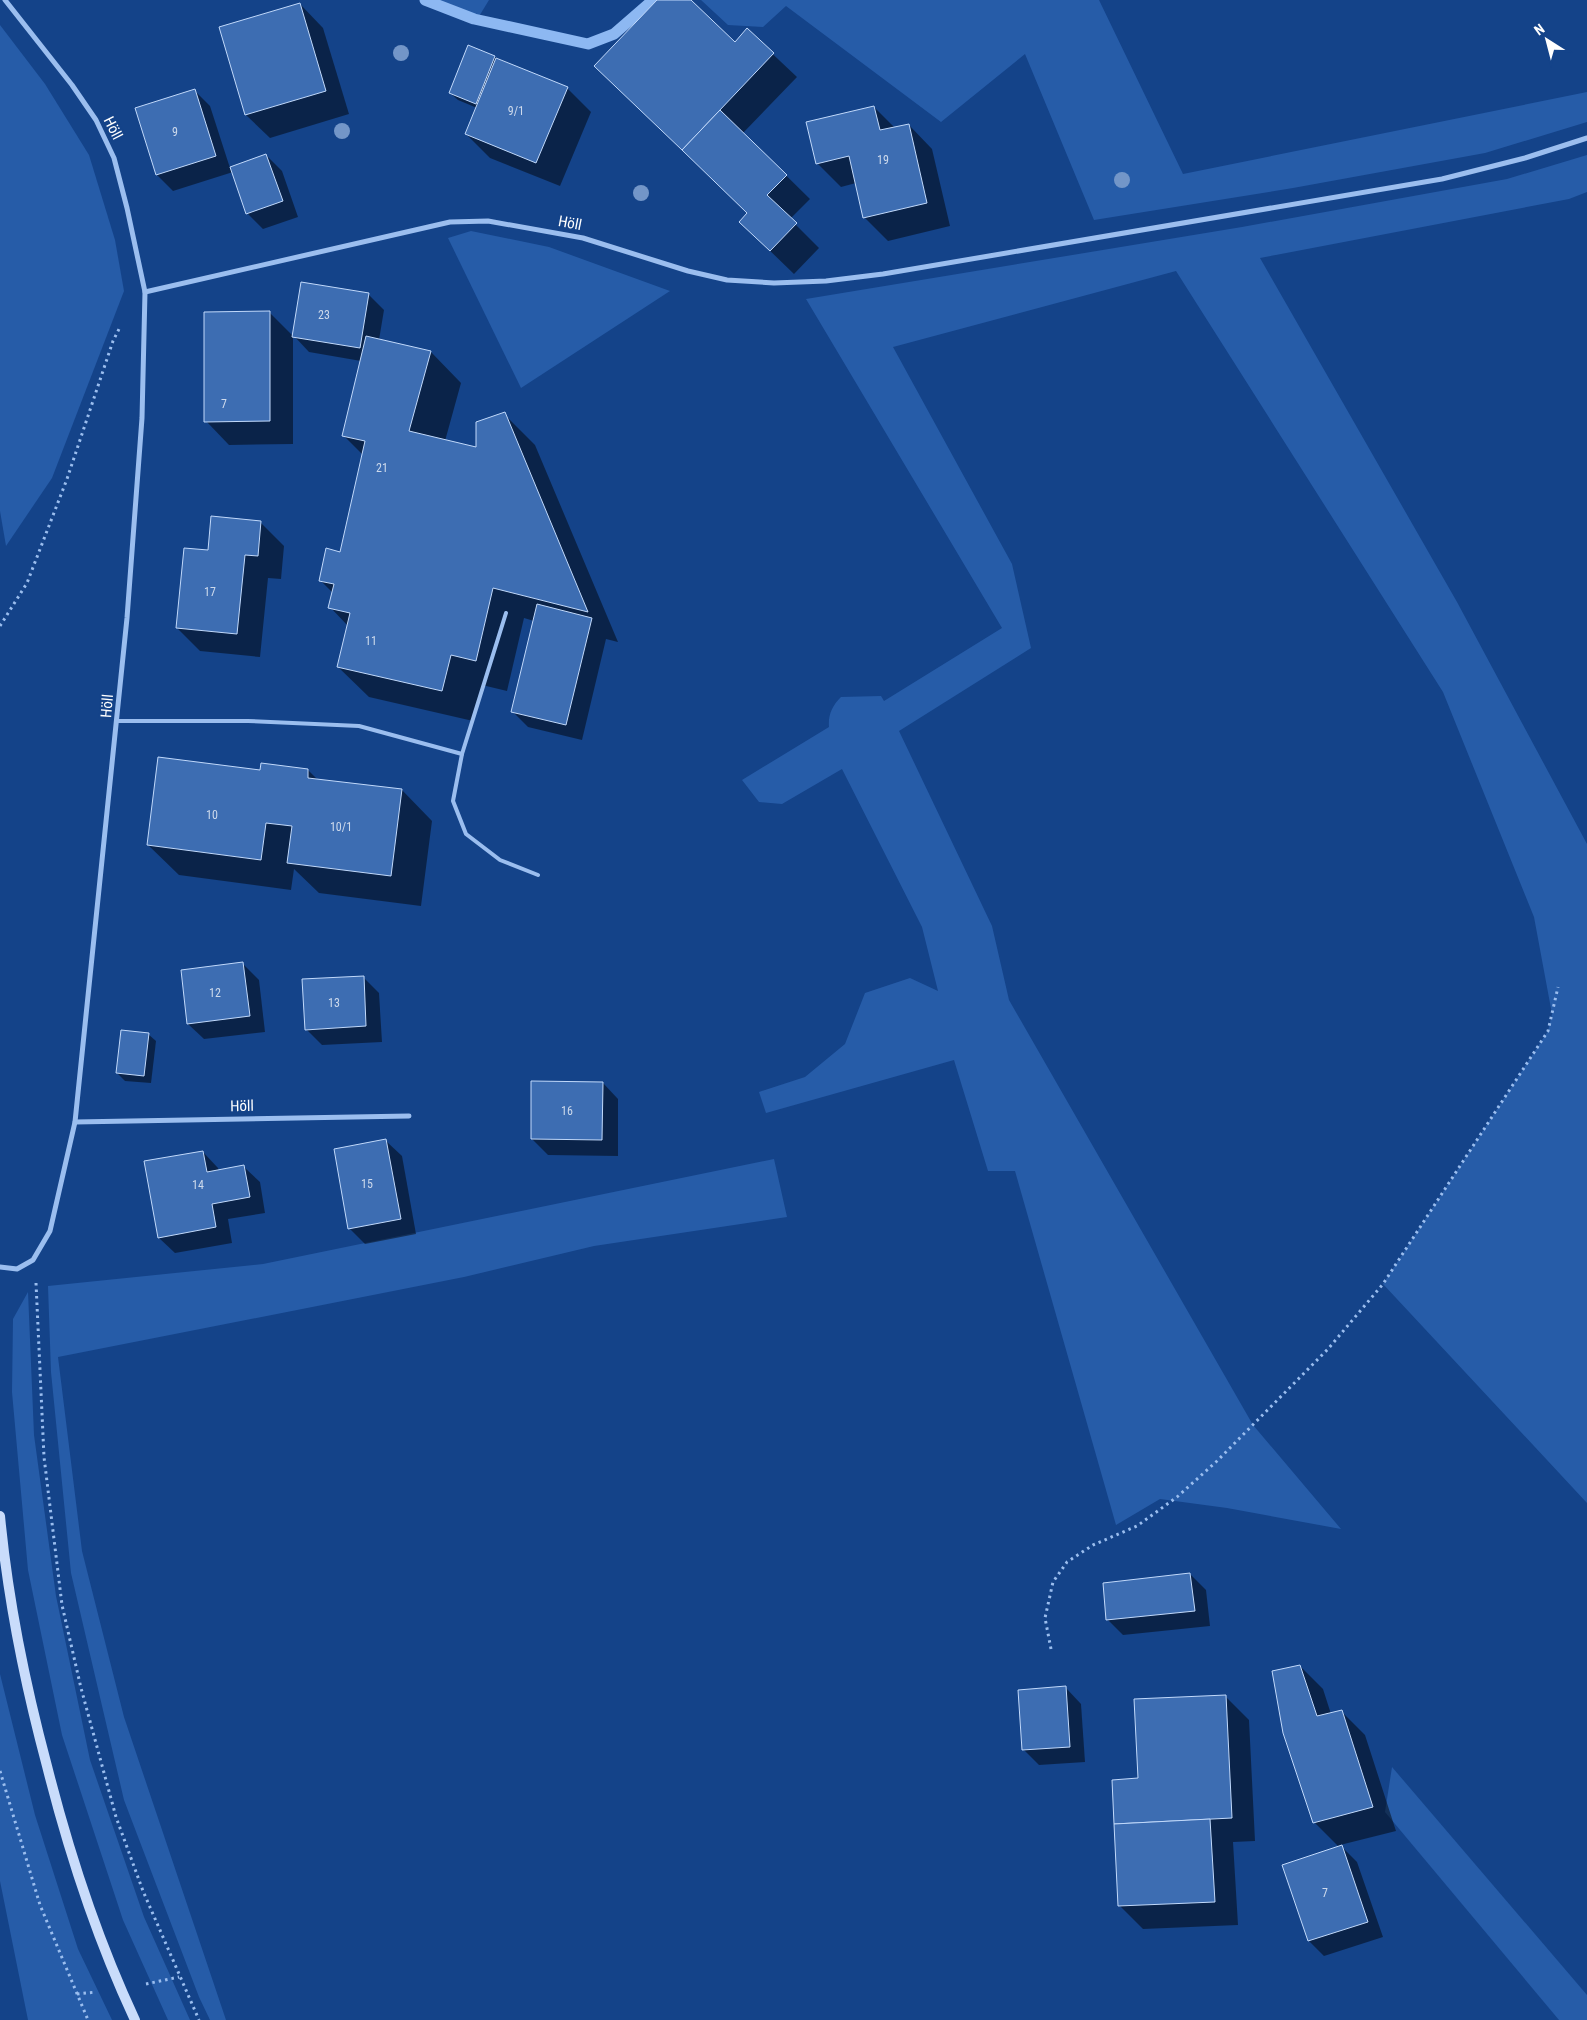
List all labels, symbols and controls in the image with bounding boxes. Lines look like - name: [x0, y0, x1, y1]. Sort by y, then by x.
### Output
- north arrow: [1522, 15, 1572, 65]
- text: N: [1531, 20, 1548, 38]
- house number: 9/1: [508, 104, 524, 118]
- street label: Höll: [100, 113, 126, 143]
- house number: 9: [172, 125, 178, 139]
- house number: 19: [877, 153, 889, 167]
- street label: Höll: [557, 212, 583, 234]
- house number: 23: [318, 308, 330, 322]
- house number: 7: [221, 397, 227, 411]
- house number: 21: [376, 461, 388, 475]
- house number: 17: [204, 585, 216, 599]
- house number: 11: [365, 634, 377, 648]
- street label: Höll: [97, 693, 117, 719]
- house number: 10: [206, 808, 218, 822]
- house number: 10/1: [330, 820, 352, 834]
- house number: 12: [209, 986, 221, 1000]
- house number: 13: [328, 996, 340, 1010]
- street label: Höll: [230, 1097, 254, 1115]
- house number: 16: [561, 1104, 573, 1118]
- house number: 15: [361, 1177, 373, 1191]
- house number: 14: [192, 1178, 204, 1192]
- house number: 7: [1322, 1886, 1328, 1900]

